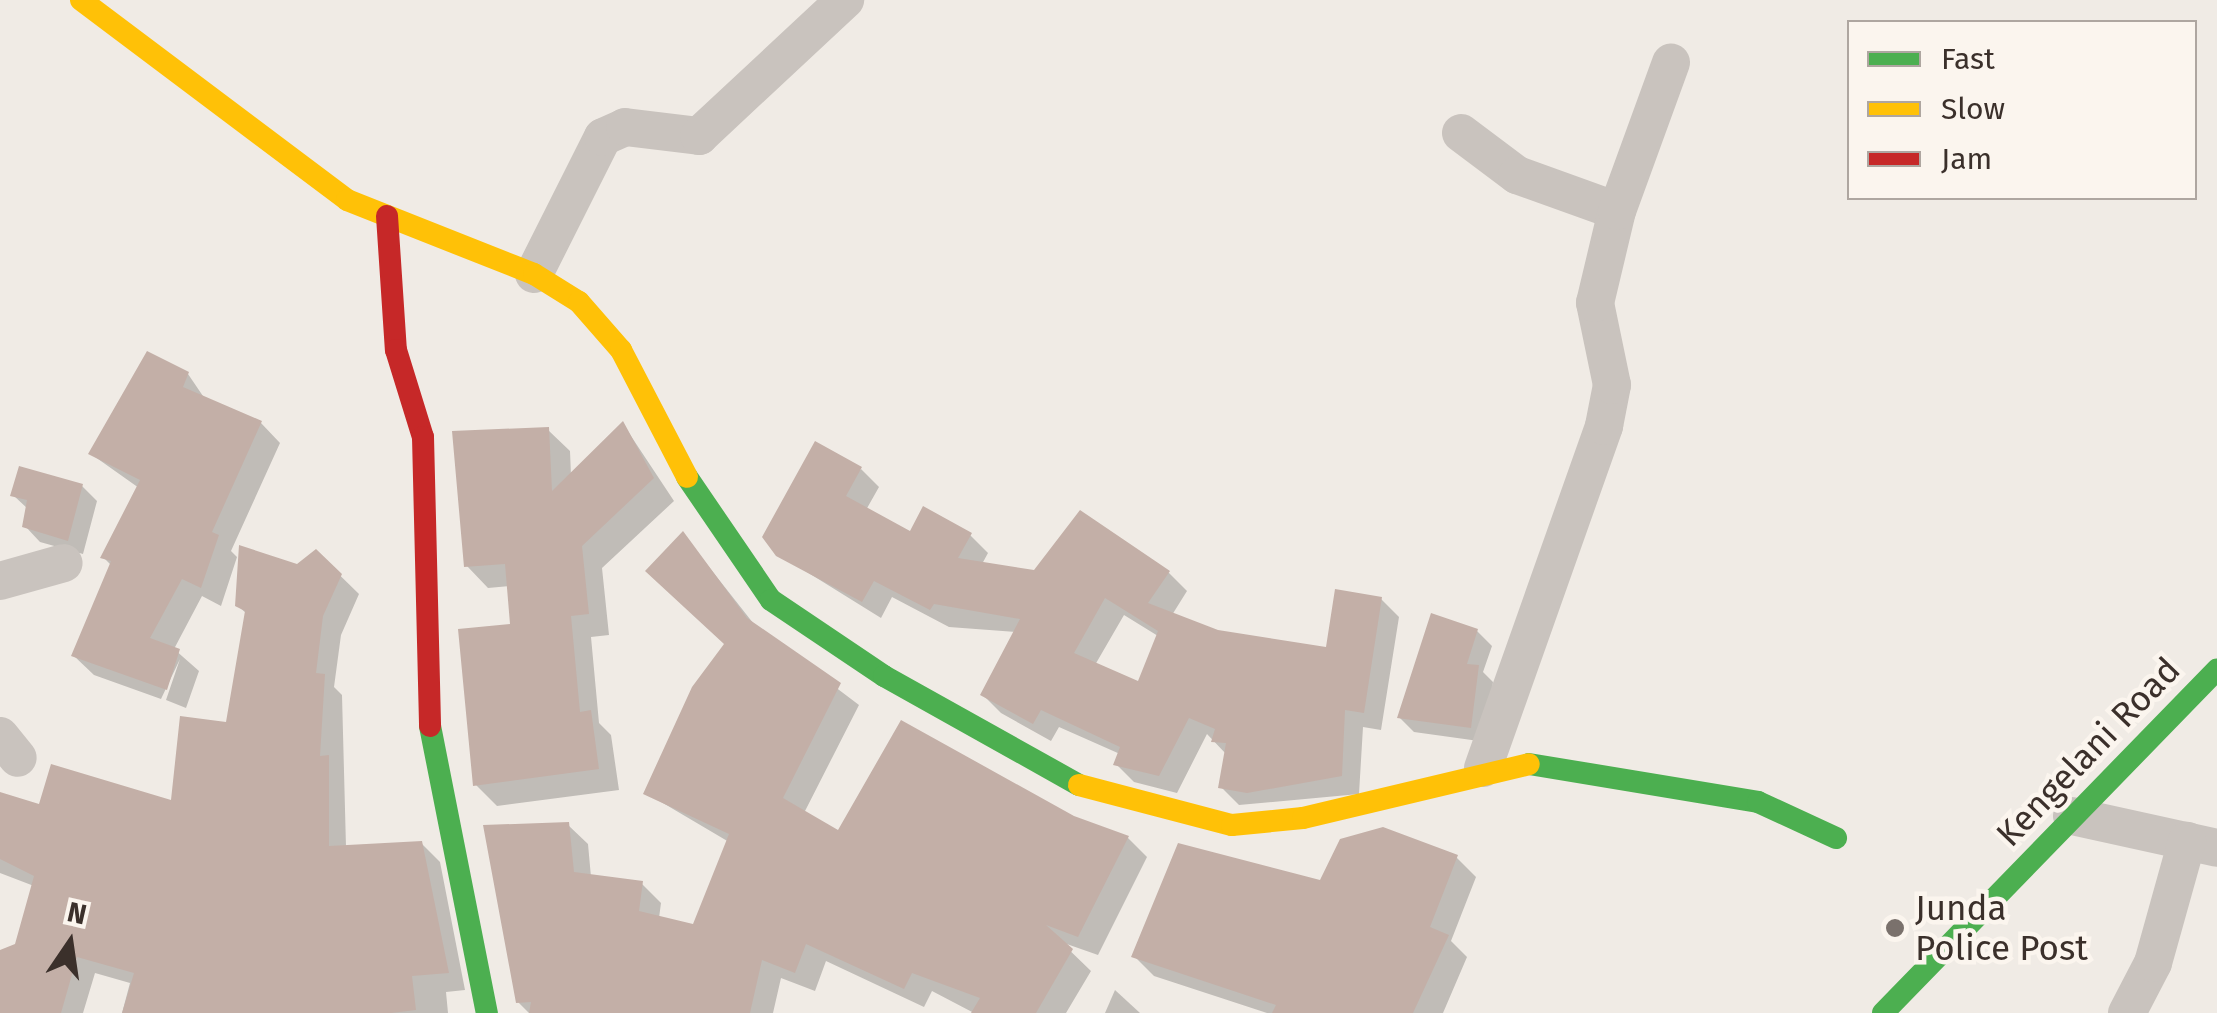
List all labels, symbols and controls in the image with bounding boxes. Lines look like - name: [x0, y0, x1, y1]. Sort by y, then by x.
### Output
- legend: [1847, 20, 2197, 200]
- text: Fast: [1941, 41, 1995, 77]
- text: Slow: [1941, 91, 2005, 127]
- text: Jam: [1941, 141, 1992, 177]
- street label: Kengelani Road: [1987, 649, 2189, 855]
- place label: Junda Police Post: [1915, 887, 2088, 969]
- north arrow: [20, 893, 120, 993]
- text: N: [64, 895, 90, 931]
- marker: Junda Police Post: [1884, 917, 1906, 939]

